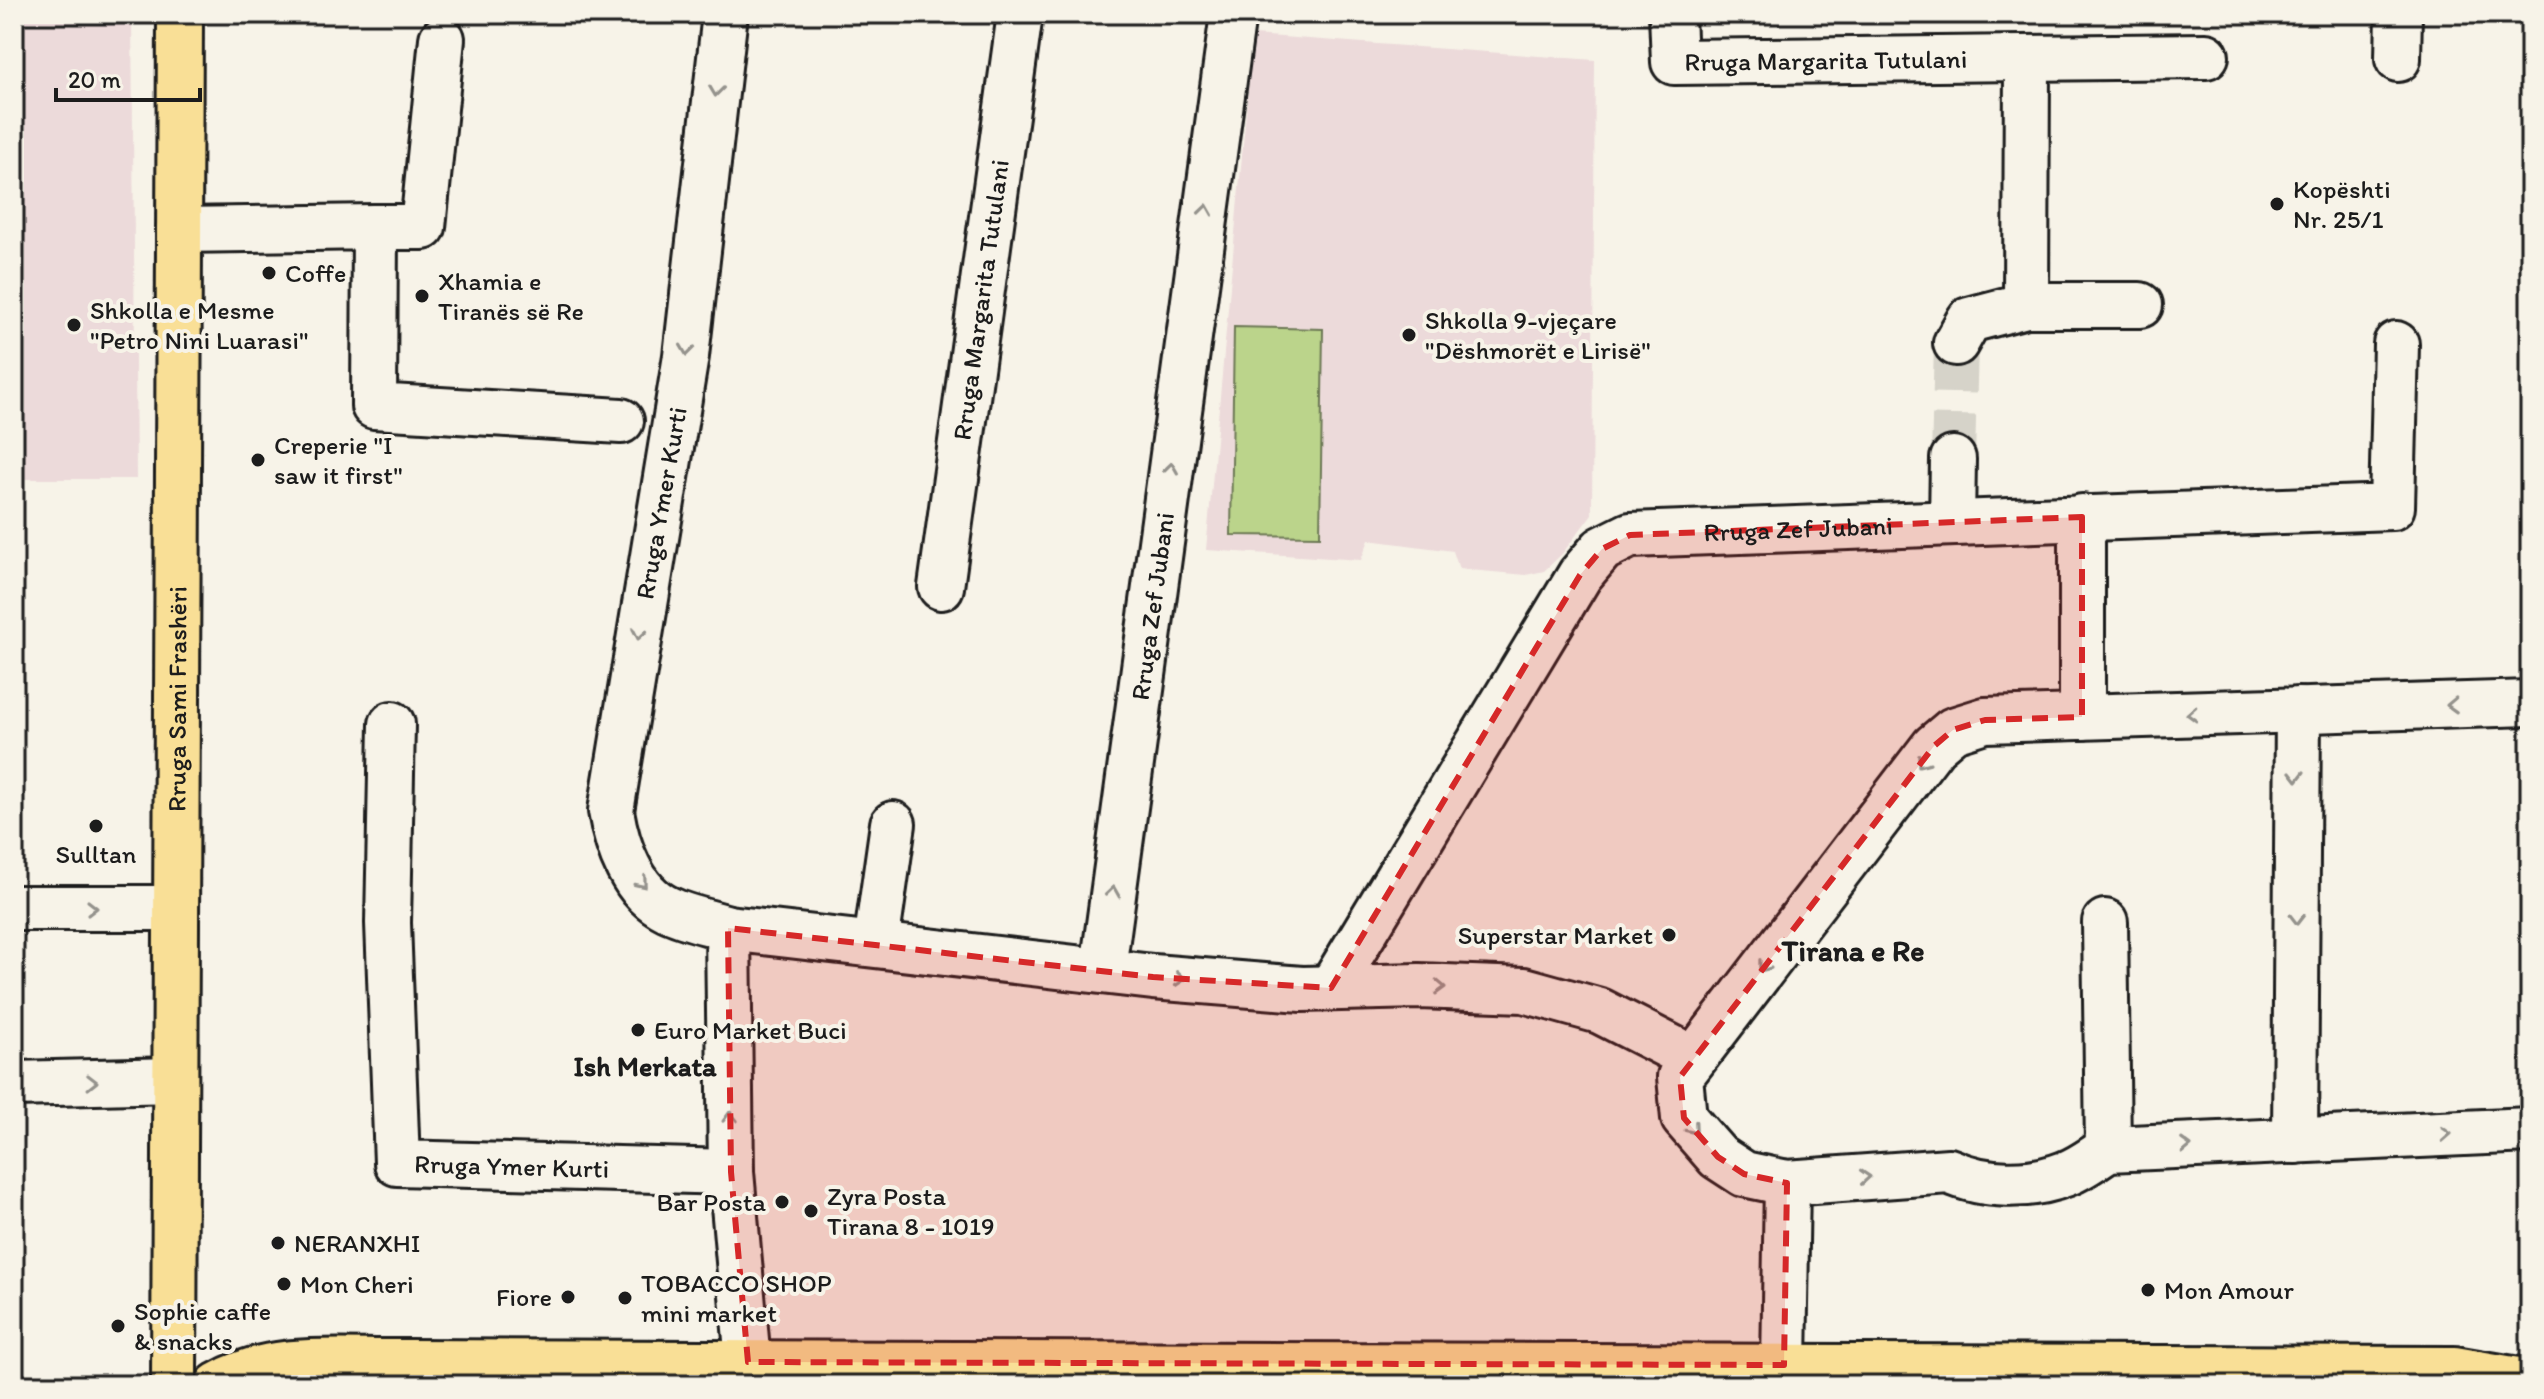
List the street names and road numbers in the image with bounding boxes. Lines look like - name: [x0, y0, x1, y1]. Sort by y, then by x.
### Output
- street label: Rruga Margarita Tutulani: [1684, 43, 1968, 78]
- street label: Rruga Margarita Tutulani: [945, 157, 1016, 442]
- street label: Rruga Ymer Kurti: [628, 404, 694, 602]
- street label: Rruga Zef Jubani: [1703, 509, 1893, 548]
- street label: Rruga Zef Jubani: [1124, 510, 1181, 702]
- street label: Rruga Sami Frashëri: [161, 586, 193, 812]
- street label: Rruga Ymer Kurti: [414, 1147, 610, 1185]

